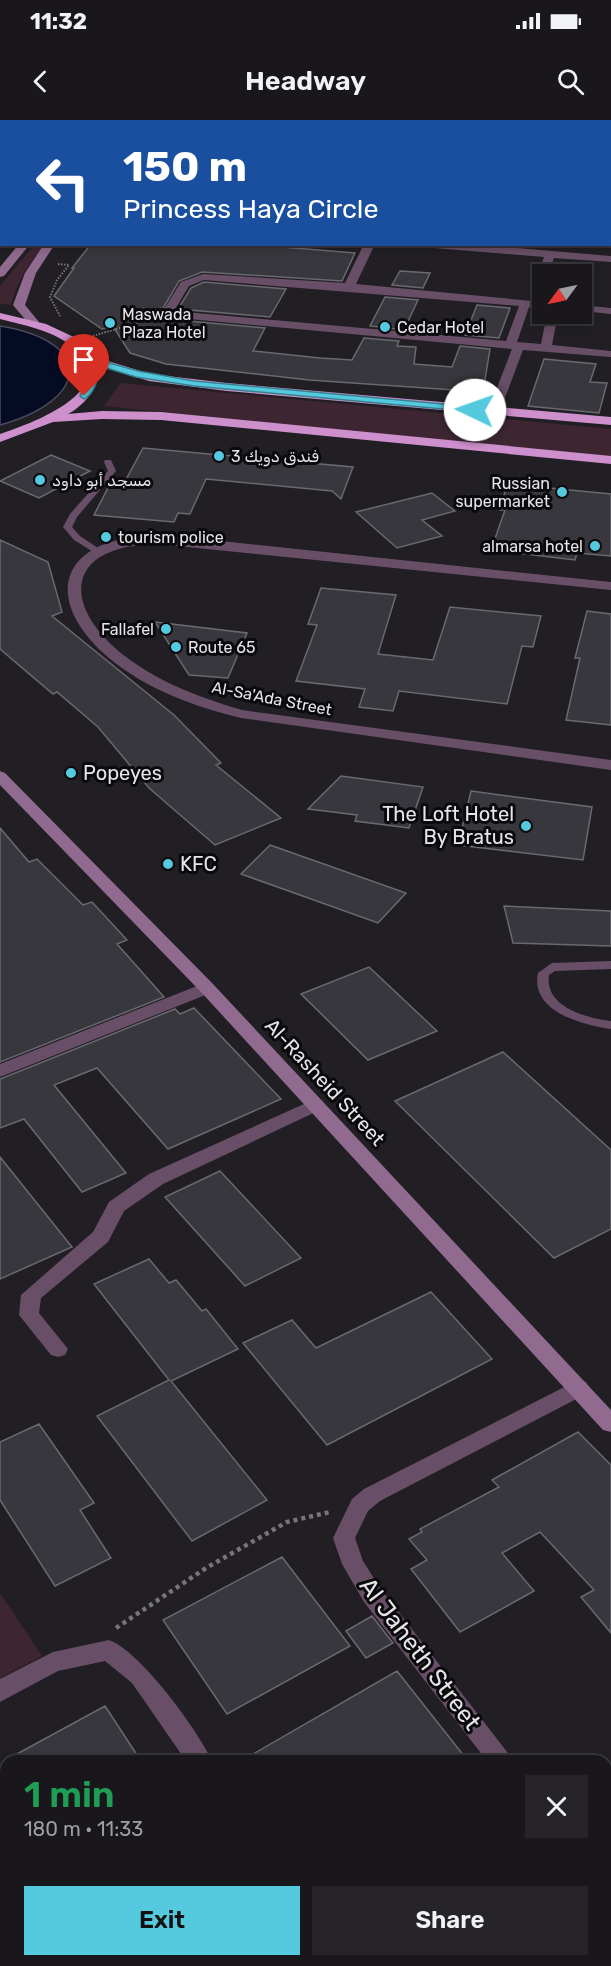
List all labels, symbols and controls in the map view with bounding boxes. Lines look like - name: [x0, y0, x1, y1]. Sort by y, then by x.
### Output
- text: 11:32: [30, 8, 87, 35]
- icon: back: [24, 65, 57, 98]
- text: Headway: [245, 65, 366, 97]
- icon: search: [554, 65, 587, 98]
- text: 150 m: [123, 142, 247, 192]
- icon: left: [24, 144, 102, 222]
- text: Princess Haya Circle: [123, 193, 379, 225]
- north arrow: [532, 264, 592, 324]
- map controls: [532, 264, 592, 324]
- place label: Maswada Plaza Hotel: [122, 305, 206, 342]
- marker: Maswada Plaza Hotel: [103, 316, 117, 330]
- place label: Cedar Hotel: [397, 318, 484, 337]
- marker: Cedar Hotel: [378, 320, 392, 334]
- pin: [58, 334, 109, 396]
- icon: arrive: [67, 343, 100, 376]
- position arrow: [443, 378, 507, 442]
- place label: فندق دويك 3: [231, 447, 319, 467]
- marker: فندق دويك 3: [212, 449, 226, 463]
- place label: مسجد أبو داود: [52, 471, 151, 491]
- marker: مسجد أبو داود: [33, 473, 47, 487]
- place label: Russian supermarket: [455, 474, 550, 511]
- marker: Russian supermarket: [555, 485, 569, 499]
- place label: tourism police: [118, 528, 224, 547]
- marker: tourism police: [99, 530, 113, 544]
- place label: almarsa hotel: [482, 537, 583, 556]
- marker: almarsa hotel: [588, 539, 602, 553]
- place label: Fallafel: [101, 620, 154, 639]
- marker: Fallafel: [159, 622, 173, 636]
- place label: Route 65: [188, 638, 256, 657]
- marker: Route 65: [169, 640, 183, 654]
- street label: Al-Sa'Ada Street: [210, 678, 334, 719]
- place label: Popeyes: [83, 761, 162, 785]
- marker: Popeyes: [64, 766, 78, 780]
- place label: The Loft Hotel By Bratus: [382, 802, 514, 849]
- marker: The Loft Hotel By Bratus: [519, 819, 533, 833]
- place label: KFC: [180, 852, 217, 876]
- marker: KFC: [161, 857, 175, 871]
- street label: Al-Rasheid Street: [260, 1013, 390, 1151]
- street label: Al Jaheth Street: [354, 1572, 486, 1736]
- text: 1 min: [24, 1773, 115, 1816]
- button: close: [525, 1775, 588, 1838]
- text: 180 m · 11:33: [24, 1817, 143, 1841]
- button: Exit: [24, 1886, 300, 1955]
- button: Share: [312, 1886, 588, 1955]

